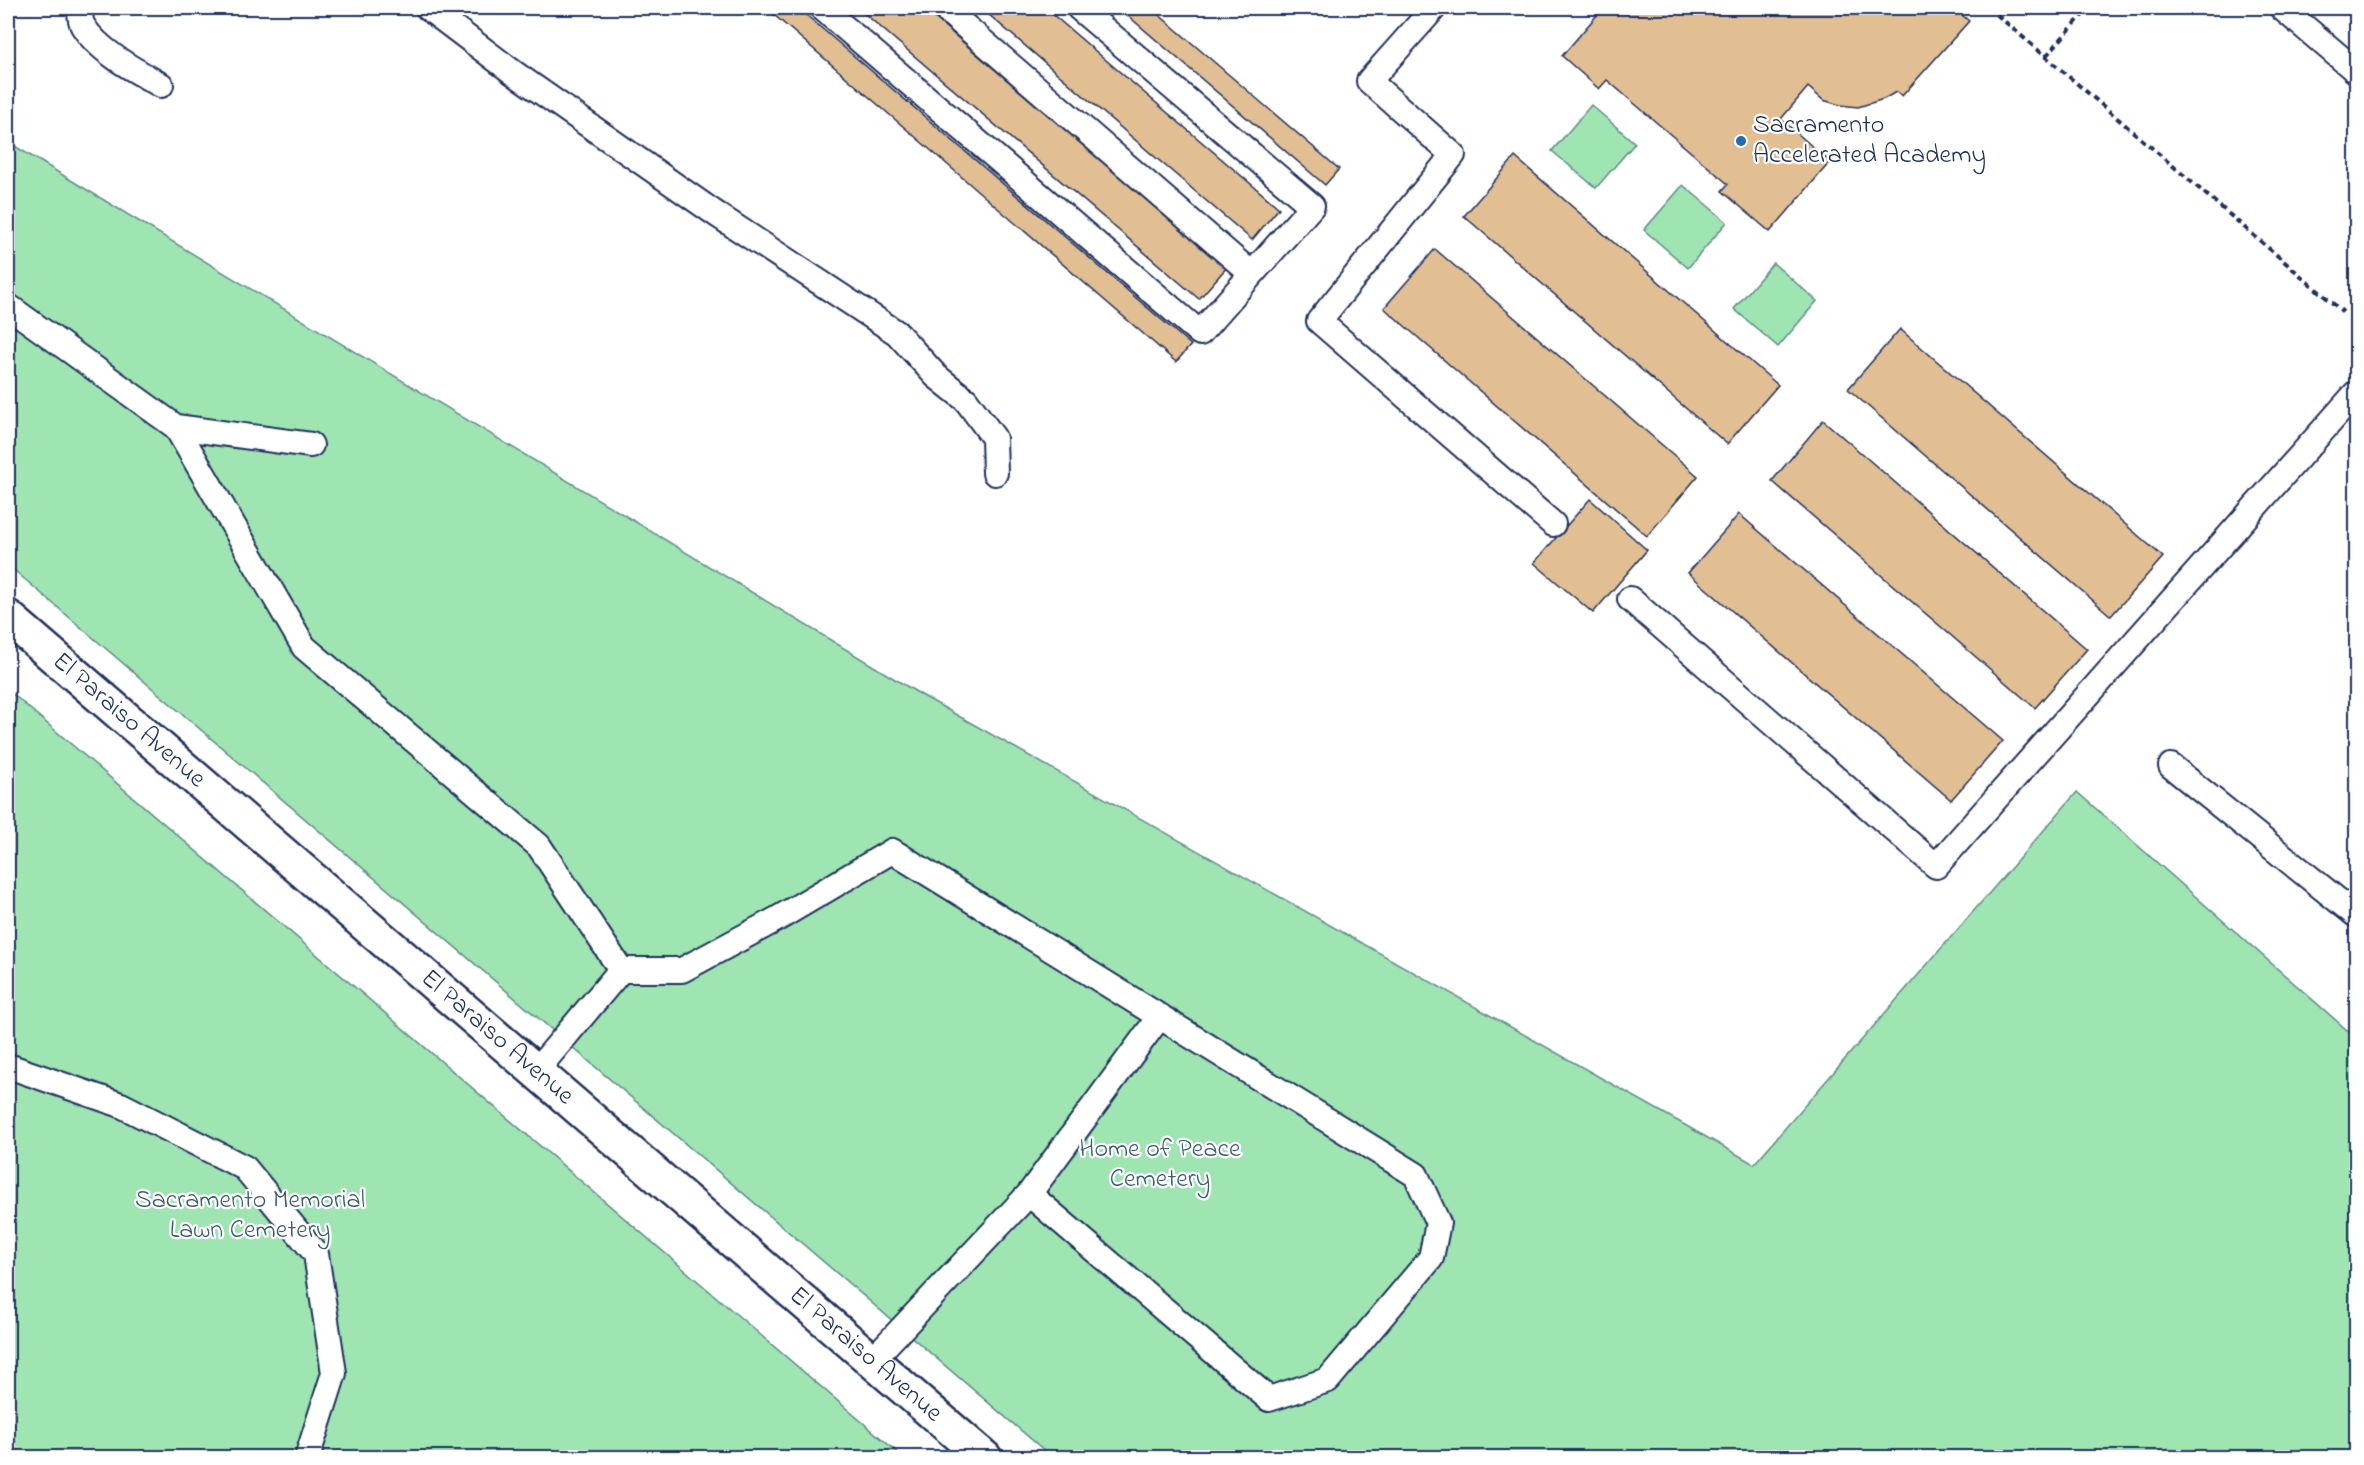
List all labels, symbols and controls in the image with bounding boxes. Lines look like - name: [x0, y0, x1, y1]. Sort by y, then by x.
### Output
- place label: Sacramento Accelerated Academy: [1753, 107, 1986, 175]
- marker: Sacramento Accelerated Academy: [1734, 134, 1748, 148]
- street label: El Paraiso Avenue: [43, 644, 214, 798]
- street label: El Paraiso Avenue: [412, 961, 582, 1115]
- park label: Home of Peace Cemetery: [1079, 1131, 1241, 1199]
- park label: Sacramento Memorial Lawn Cemetery: [135, 1182, 365, 1250]
- street label: El Paraiso Avenue: [780, 1278, 951, 1432]

